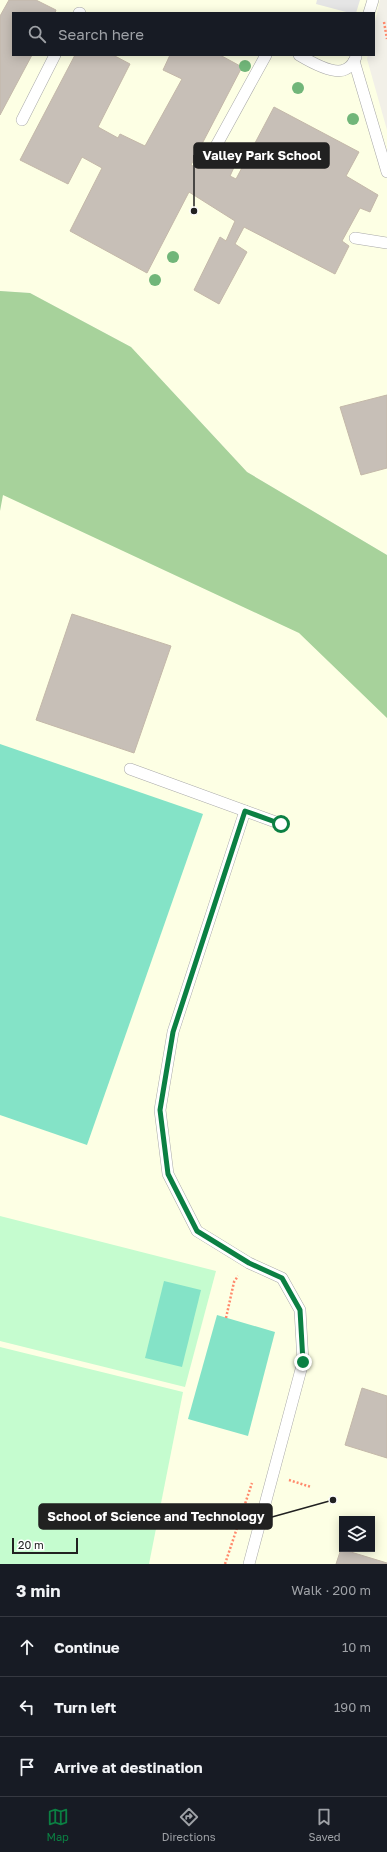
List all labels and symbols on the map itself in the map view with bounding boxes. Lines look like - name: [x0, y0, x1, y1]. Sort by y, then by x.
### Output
- callout: Valley Park School: [194, 143, 329, 168]
- text: Valley Park School: [203, 147, 322, 163]
- route start: [272, 815, 290, 833]
- route end: [294, 1353, 312, 1371]
- callout: School of Science and Technology: [39, 1504, 272, 1529]
- text: School of Science and Technology: [47, 1508, 265, 1524]
- scale bar: [12, 1536, 78, 1555]

